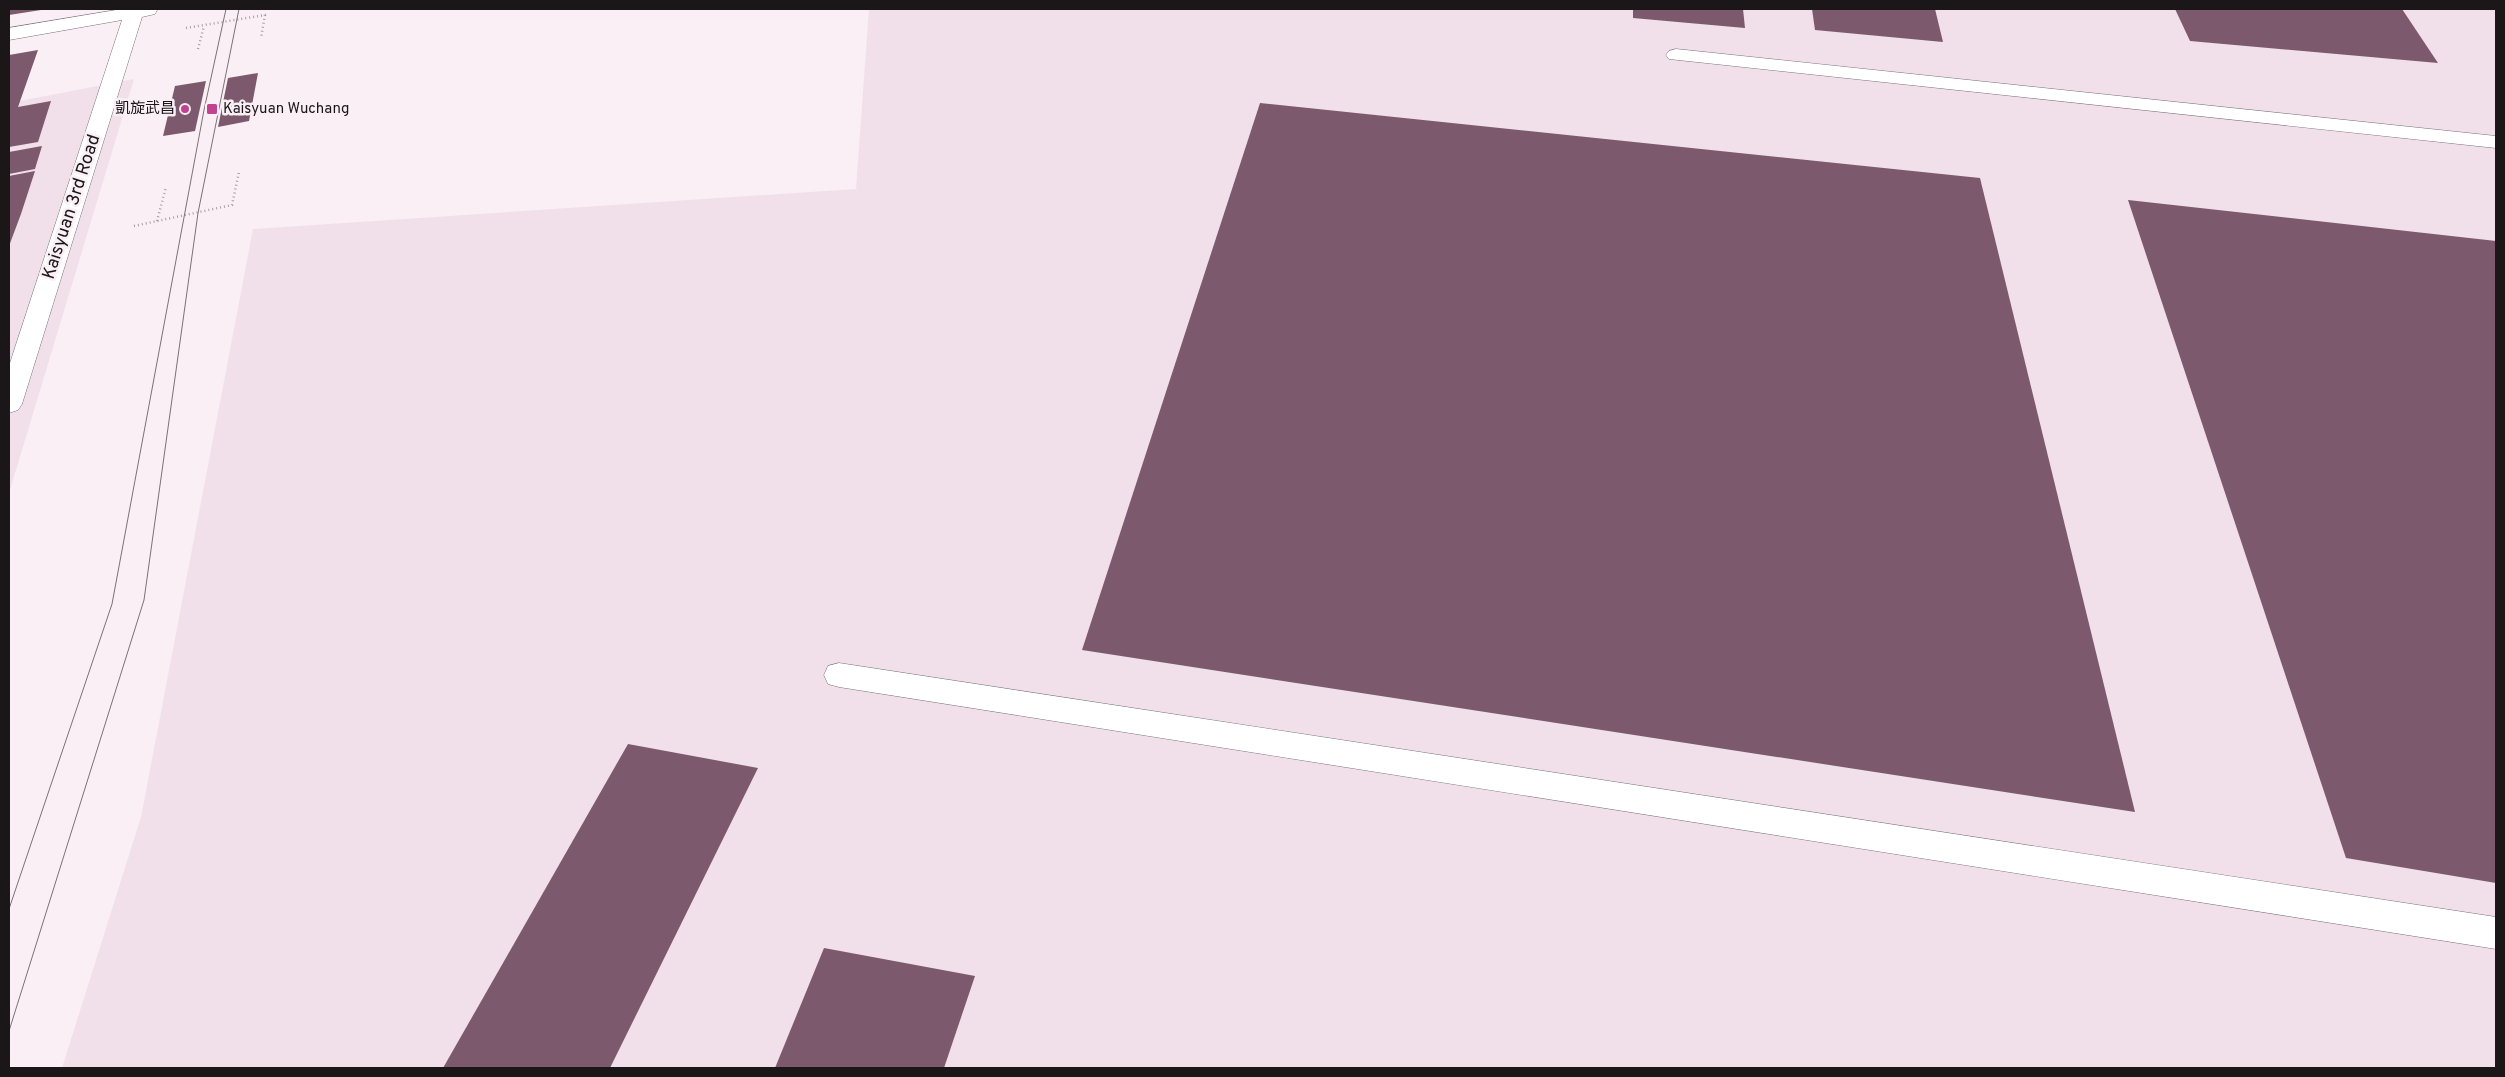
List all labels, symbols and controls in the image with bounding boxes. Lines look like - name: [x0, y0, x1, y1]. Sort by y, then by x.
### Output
- place label: 凱旋武昌: [115, 100, 175, 119]
- place label: Kaisyuan Wuchang: [223, 100, 350, 119]
- marker: Kaisyuan Wuchang: [205, 102, 219, 116]
- marker: 凱旋武昌: [179, 103, 191, 115]
- street label: Kaisyuan 3rd Road: [38, 132, 106, 282]

